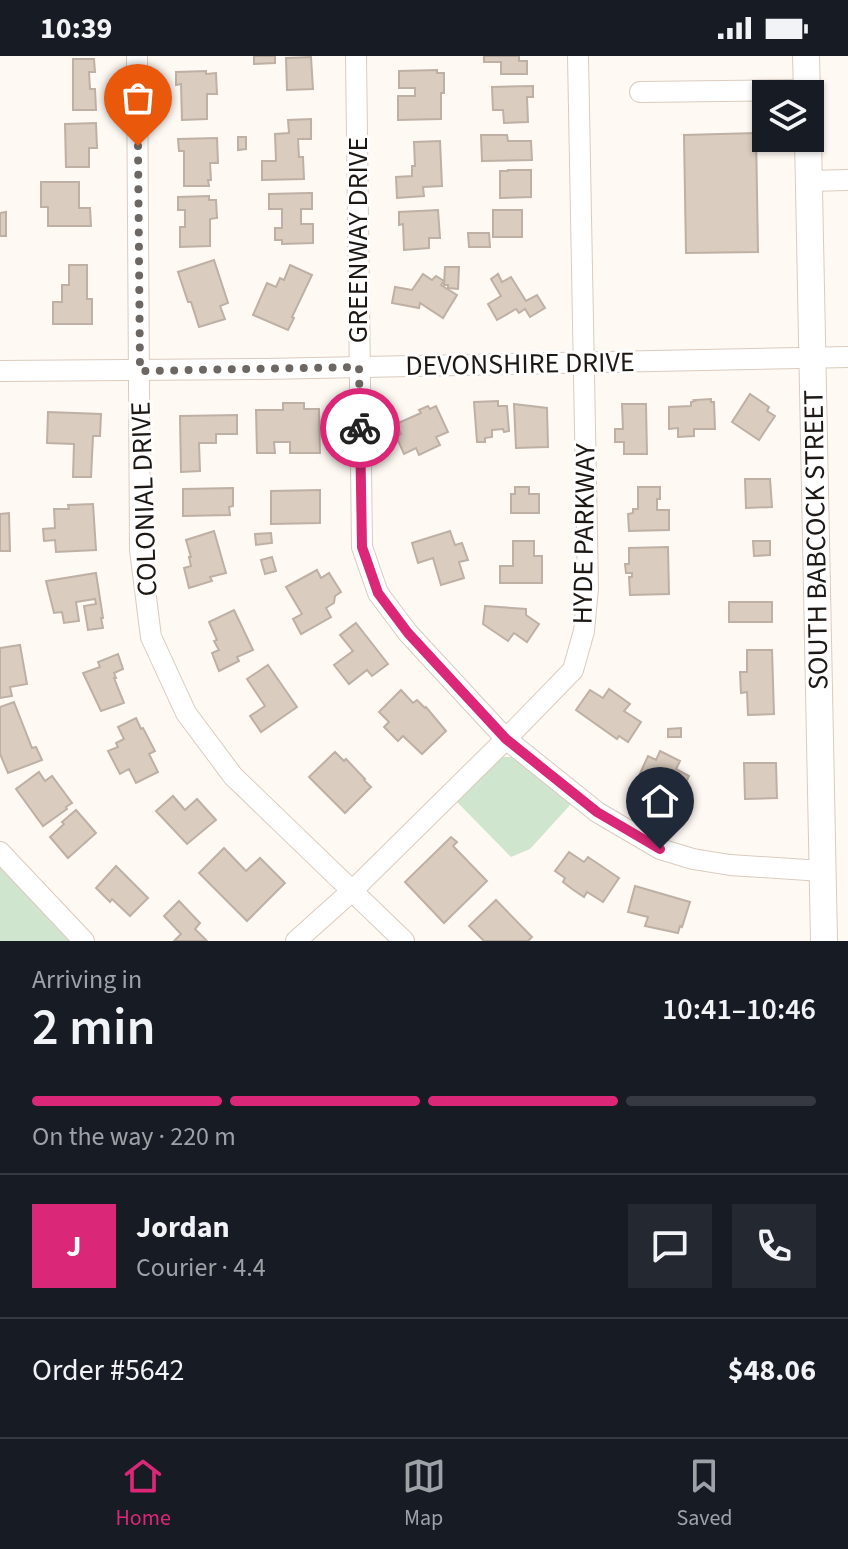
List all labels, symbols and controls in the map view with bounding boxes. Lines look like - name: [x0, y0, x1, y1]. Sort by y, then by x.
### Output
- text: 10:39: [40, 7, 112, 50]
- pin: [104, 64, 172, 146]
- icon: bag: [116, 76, 160, 120]
- map controls: [752, 80, 824, 152]
- button: layers: [752, 80, 824, 152]
- street label: GREENWAY DRIVE: [338, 137, 378, 343]
- street label: DEVONSHIRE DRIVE: [405, 342, 635, 386]
- courier: [320, 388, 400, 468]
- street label: SOUTH BABCOCK STREET: [793, 390, 839, 690]
- street label: COLONIAL DRIVE: [121, 401, 167, 597]
- icon: bike: [338, 406, 382, 450]
- street label: HYDE PARKWAY: [562, 443, 606, 625]
- pin: [626, 767, 694, 849]
- icon: home: [638, 779, 682, 823]
- text: Arriving in: [32, 961, 142, 998]
- text: 10:41–10:46: [662, 988, 816, 1031]
- text: 2 min: [32, 991, 156, 1065]
- text: On the way · 220 m: [32, 1118, 236, 1155]
- button: chat: [628, 1204, 712, 1288]
- button: phone: [732, 1204, 816, 1288]
- text: Jordan: [136, 1206, 230, 1249]
- text: J: [66, 1225, 82, 1268]
- text: Courier · 4.4: [136, 1249, 266, 1286]
- text: Order #5642: [32, 1349, 185, 1392]
- text: $48.06: [728, 1349, 816, 1392]
- tab: Home: [115, 1454, 171, 1534]
- tab: Map: [402, 1454, 446, 1534]
- tab: Saved: [676, 1454, 733, 1534]

